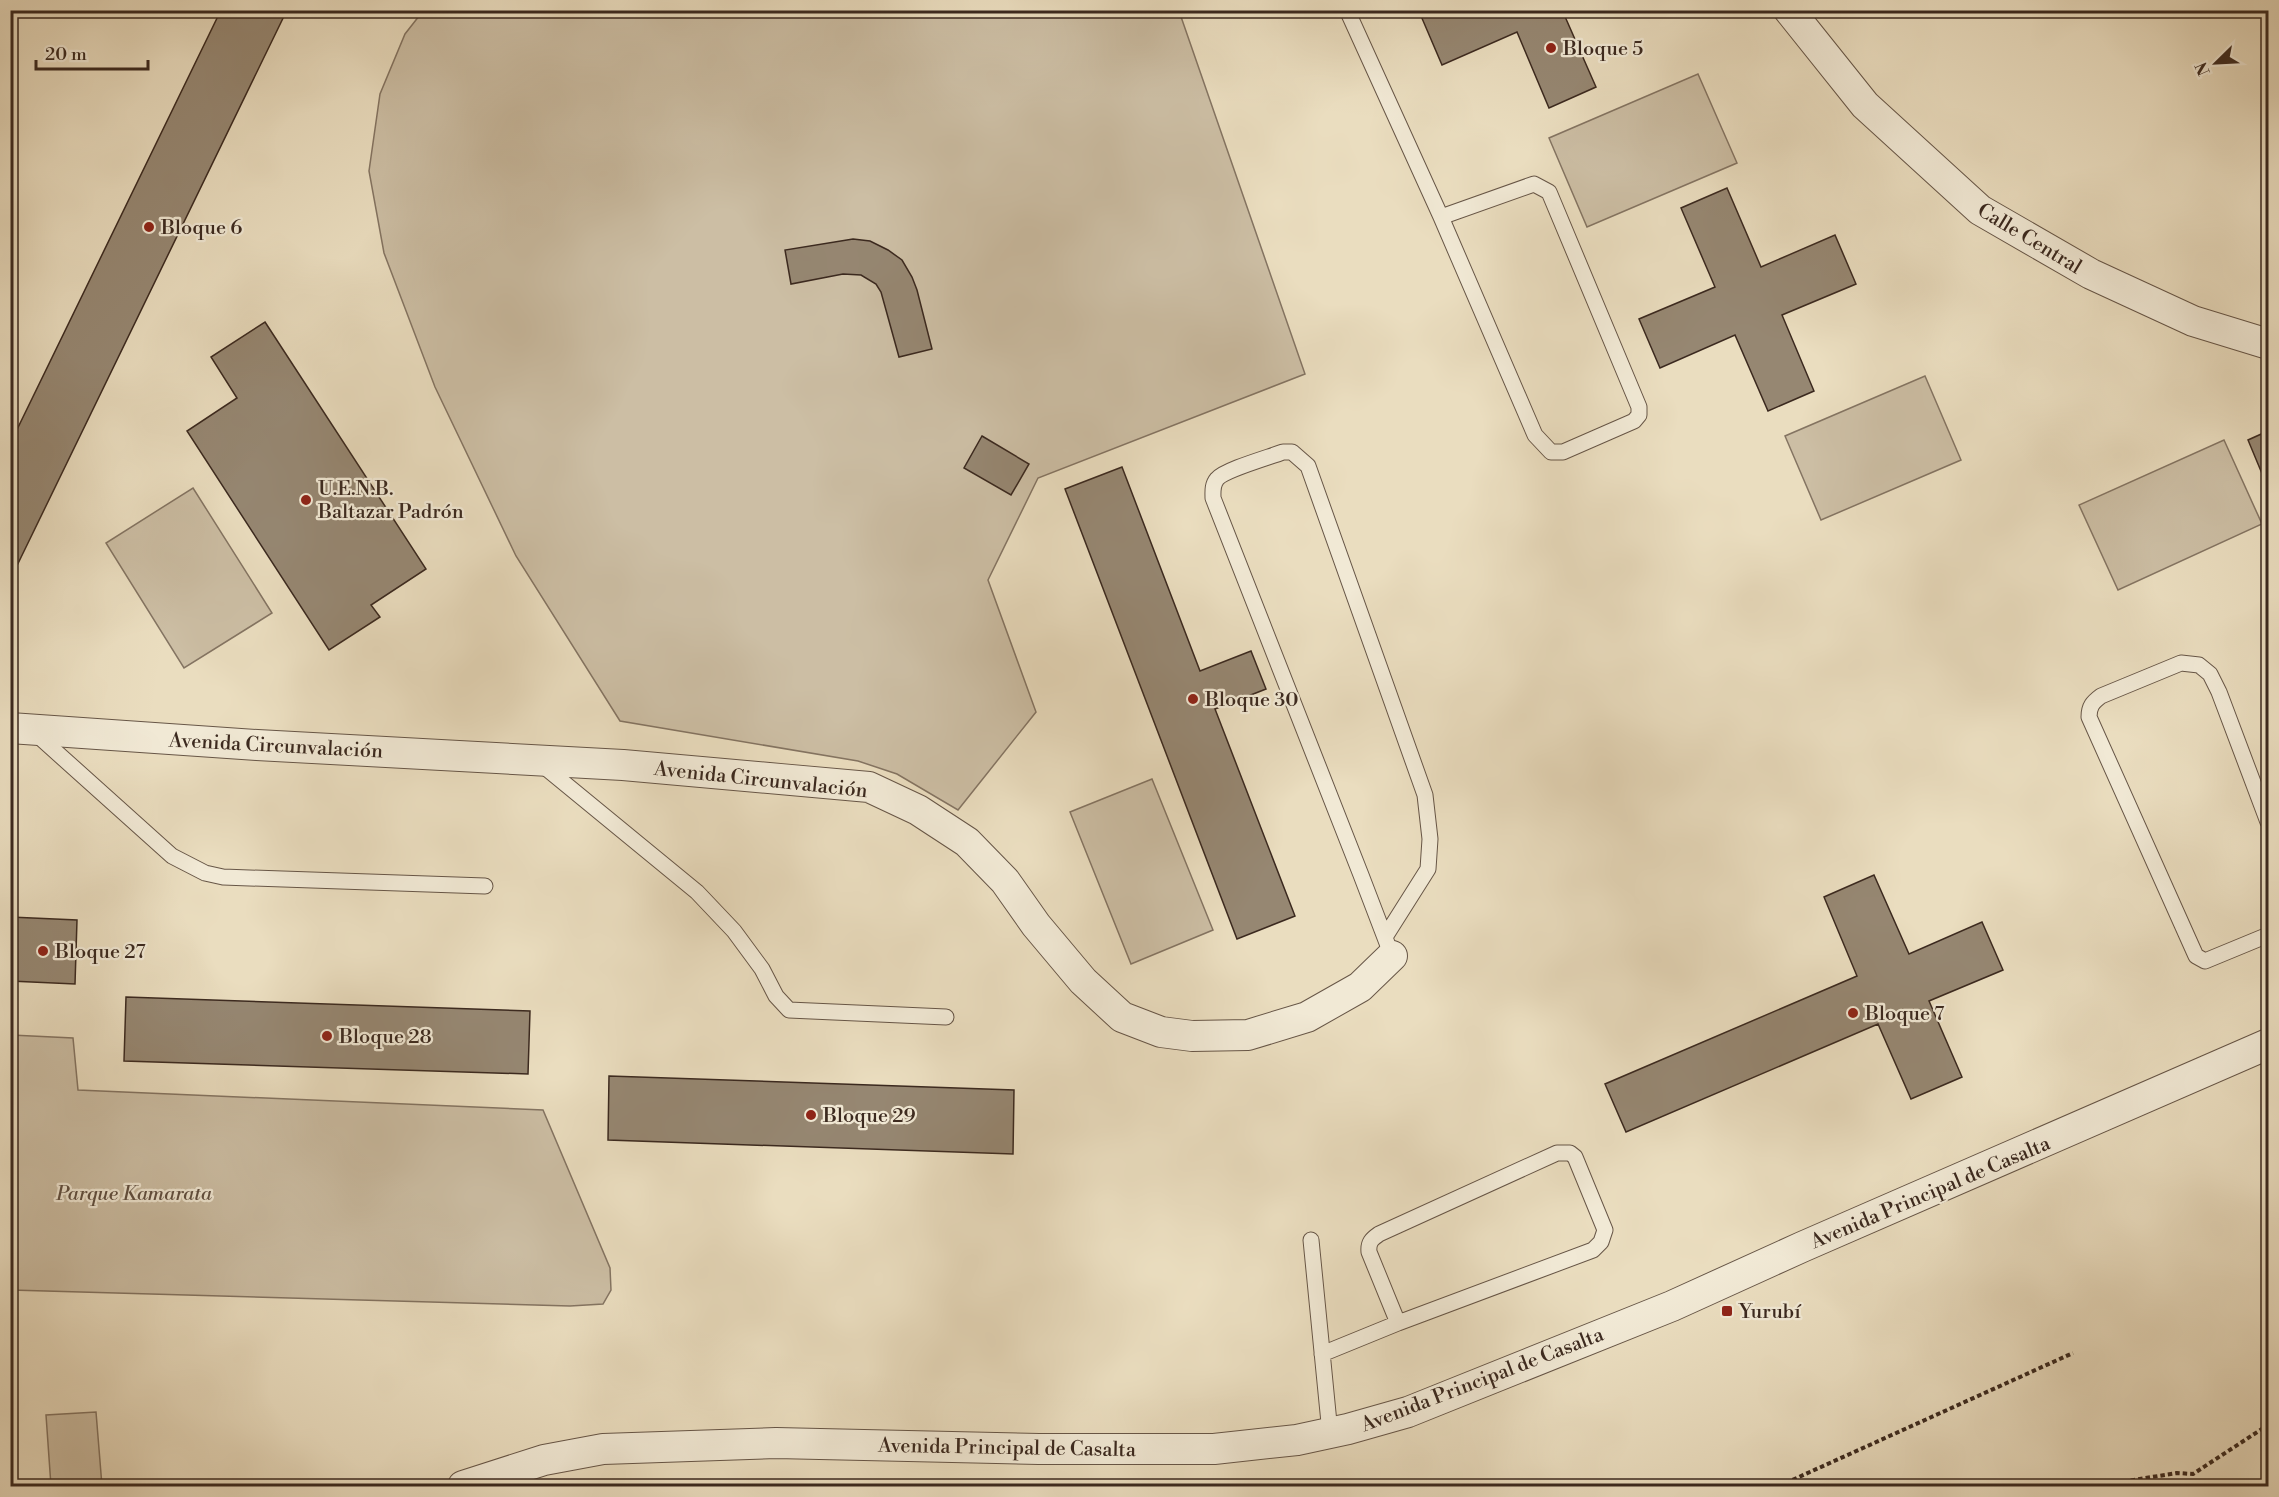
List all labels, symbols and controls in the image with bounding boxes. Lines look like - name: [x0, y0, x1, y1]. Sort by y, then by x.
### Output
- scale bar: [36, 33, 148, 71]
- north arrow: [2186, 33, 2246, 93]
- place label: Bloque 5: [1562, 37, 1643, 62]
- marker: Bloque 5: [1544, 41, 1558, 55]
- text: 20 m: [45, 43, 87, 66]
- text: N: [2191, 59, 2215, 79]
- street label: Calle Central: [1972, 198, 2086, 280]
- place label: Bloque 6: [160, 216, 242, 241]
- marker: Bloque 6: [142, 220, 156, 234]
- place label: U.E.N.B. Baltazar Padrón: [317, 477, 464, 525]
- marker: U.E.N.B. Baltazar Padrón: [299, 493, 313, 507]
- place label: Bloque 30: [1204, 688, 1299, 713]
- marker: Bloque 30: [1186, 692, 1200, 706]
- street label: Avenida Circunvalación: [167, 728, 384, 765]
- street label: Avenida Circunvalación: [652, 757, 869, 804]
- place label: Bloque 27: [54, 940, 146, 965]
- marker: Bloque 27: [36, 944, 50, 958]
- place label: Bloque 7: [1864, 1002, 1944, 1027]
- marker: Bloque 7: [1846, 1006, 1860, 1020]
- place label: Bloque 28: [338, 1025, 432, 1050]
- marker: Bloque 28: [320, 1029, 334, 1043]
- place label: Bloque 29: [822, 1104, 916, 1129]
- marker: Bloque 29: [804, 1108, 818, 1122]
- street label: Avenida Principal de Casalta: [1806, 1131, 2055, 1256]
- park label: Parque Kamarata: [55, 1182, 213, 1207]
- place label: Yurubí: [1738, 1300, 1802, 1325]
- marker: Yurubí: [1720, 1304, 1734, 1318]
- street label: Avenida Principal de Casalta: [1357, 1322, 1608, 1439]
- street label: Avenida Principal de Casalta: [877, 1434, 1137, 1463]

